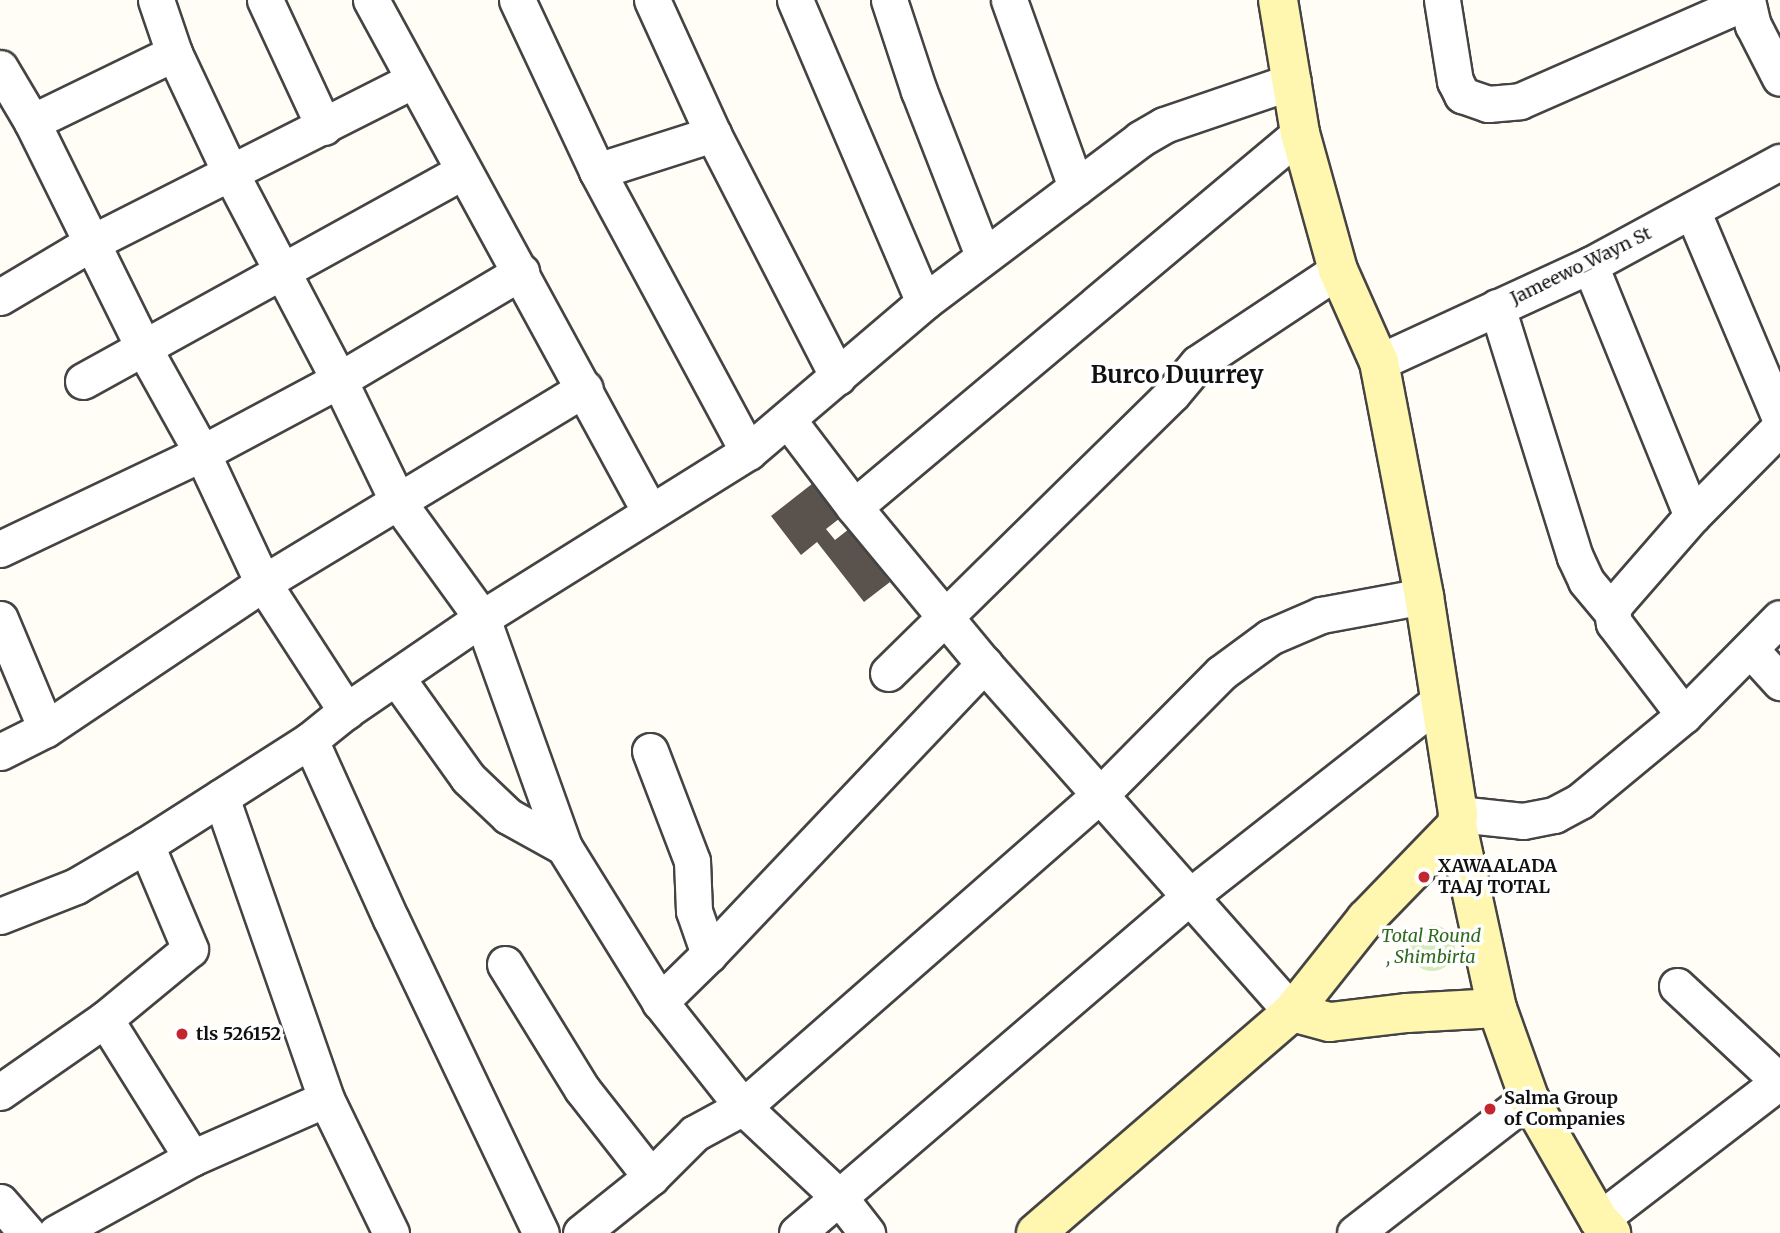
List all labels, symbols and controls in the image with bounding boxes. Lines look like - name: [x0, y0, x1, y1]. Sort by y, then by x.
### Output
- street label: Jameewo_Wayn St: [1507, 223, 1655, 309]
- district label: Burco Duurrey: [1091, 361, 1263, 389]
- place label: XAWAALADA TAAJ TOTAL: [1438, 856, 1557, 898]
- marker: XAWAALADA TAAJ TOTAL: [1416, 869, 1432, 885]
- park label: Total Round , Shimbirta: [1381, 926, 1481, 968]
- place label: tls 526152: [196, 1023, 281, 1045]
- marker: tls 526152: [174, 1026, 190, 1042]
- place label: Salma Group of Companies: [1504, 1088, 1625, 1130]
- marker: Salma Group of Companies: [1482, 1101, 1498, 1117]

